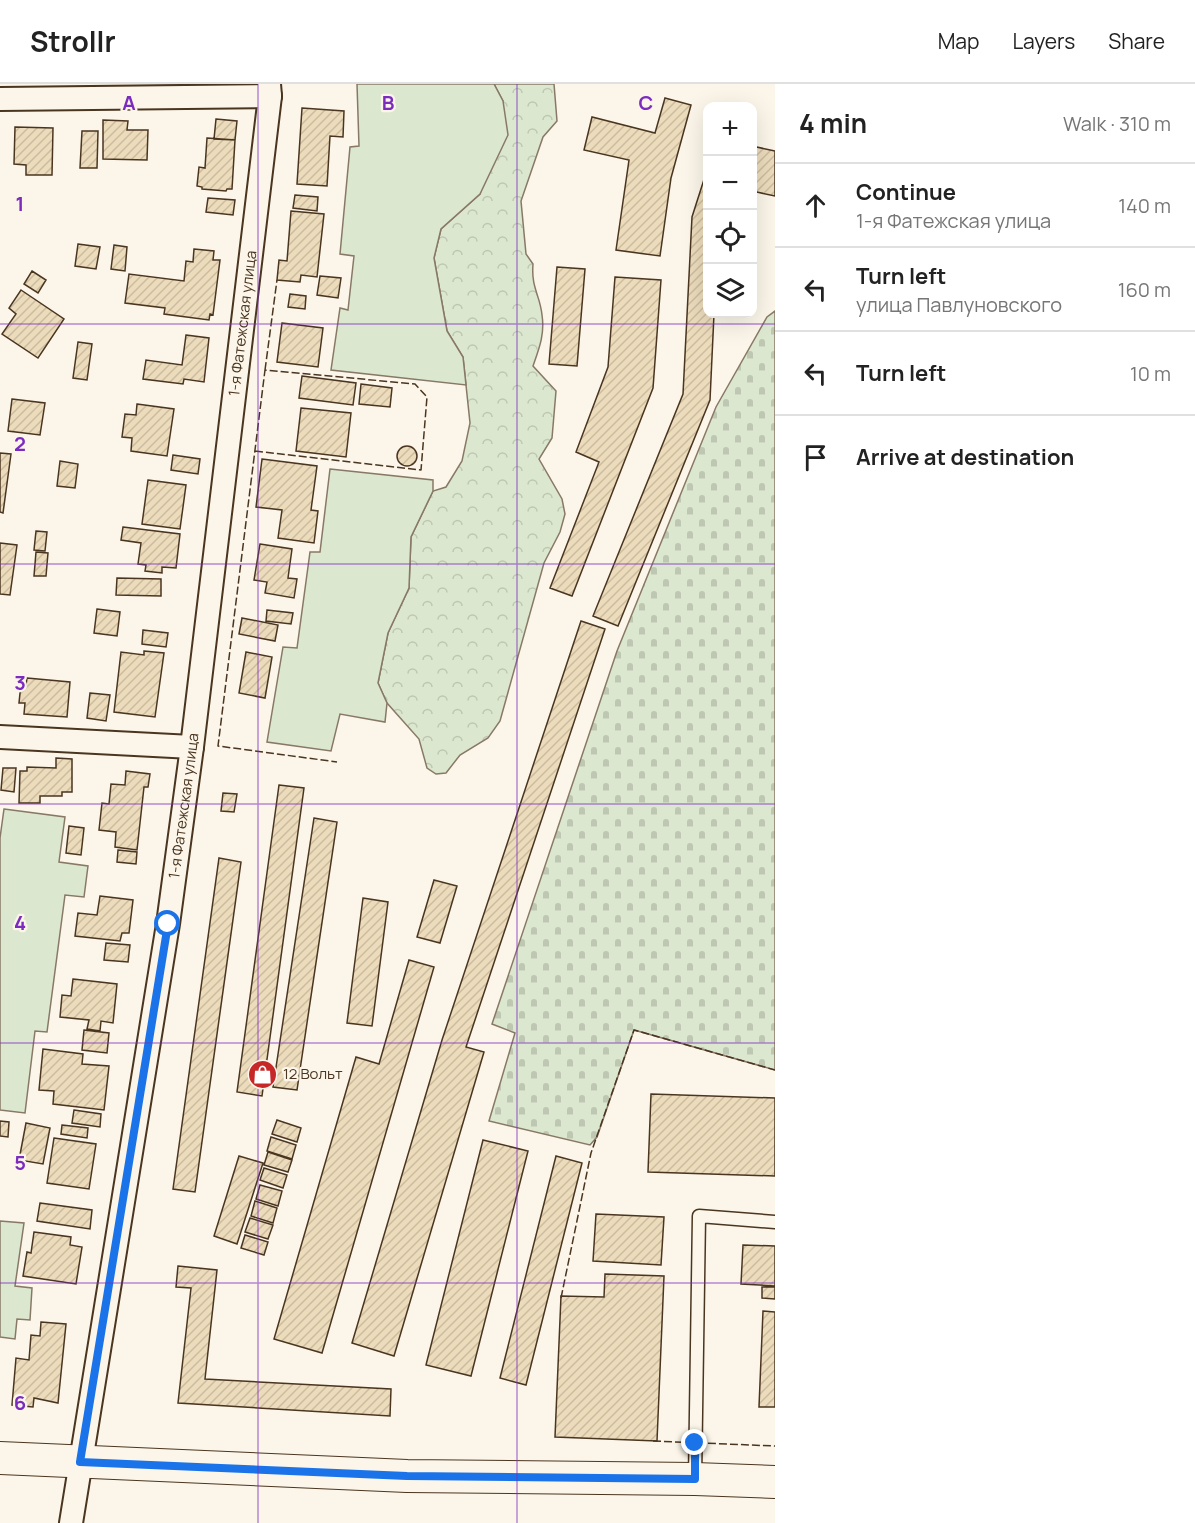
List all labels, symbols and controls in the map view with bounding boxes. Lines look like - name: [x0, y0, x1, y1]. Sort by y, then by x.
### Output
- text: Strollr: [30, 22, 116, 60]
- text: Map: [938, 27, 979, 55]
- text: Layers: [1012, 27, 1075, 55]
- text: Share: [1108, 27, 1165, 55]
- text: A: [122, 89, 136, 116]
- text: B: [382, 89, 395, 116]
- text: C: [639, 89, 653, 116]
- map controls: [703, 102, 757, 318]
- button: +: [703, 102, 757, 156]
- text: 4 min: [799, 105, 867, 141]
- text: Walk · 310 m: [1063, 110, 1171, 137]
- button: −: [703, 156, 757, 210]
- text: Continue: [856, 177, 956, 207]
- icon: ahead: [799, 189, 832, 222]
- text: 1: [16, 190, 24, 217]
- text: 140 m: [1118, 192, 1171, 219]
- text: 1-я Фатежская улица: [856, 207, 1051, 234]
- button: locate: [703, 210, 757, 264]
- street label: 1-я Фатежская улица: [223, 249, 261, 397]
- text: Turn left: [856, 261, 946, 291]
- button: layers: [703, 264, 757, 318]
- icon: left: [799, 273, 832, 306]
- text: 160 m: [1118, 276, 1171, 303]
- text: улица Павлуновского: [856, 291, 1062, 318]
- icon: left: [799, 357, 832, 390]
- text: Turn left: [856, 358, 946, 388]
- text: 10 m: [1130, 360, 1171, 387]
- text: 2: [14, 430, 26, 457]
- icon: arrive: [799, 441, 832, 474]
- text: Arrive at destination: [856, 442, 1074, 472]
- text: 3: [14, 669, 26, 696]
- street label: 1-я Фатежская улица: [163, 732, 204, 880]
- text: 4: [14, 909, 26, 936]
- route start: [154, 910, 180, 936]
- shop icon: 12 Вольт: [246, 1058, 278, 1090]
- place label: 12 Вольт: [283, 1063, 343, 1084]
- text: 5: [14, 1149, 26, 1176]
- text: 6: [14, 1389, 26, 1416]
- route end: [681, 1429, 707, 1455]

